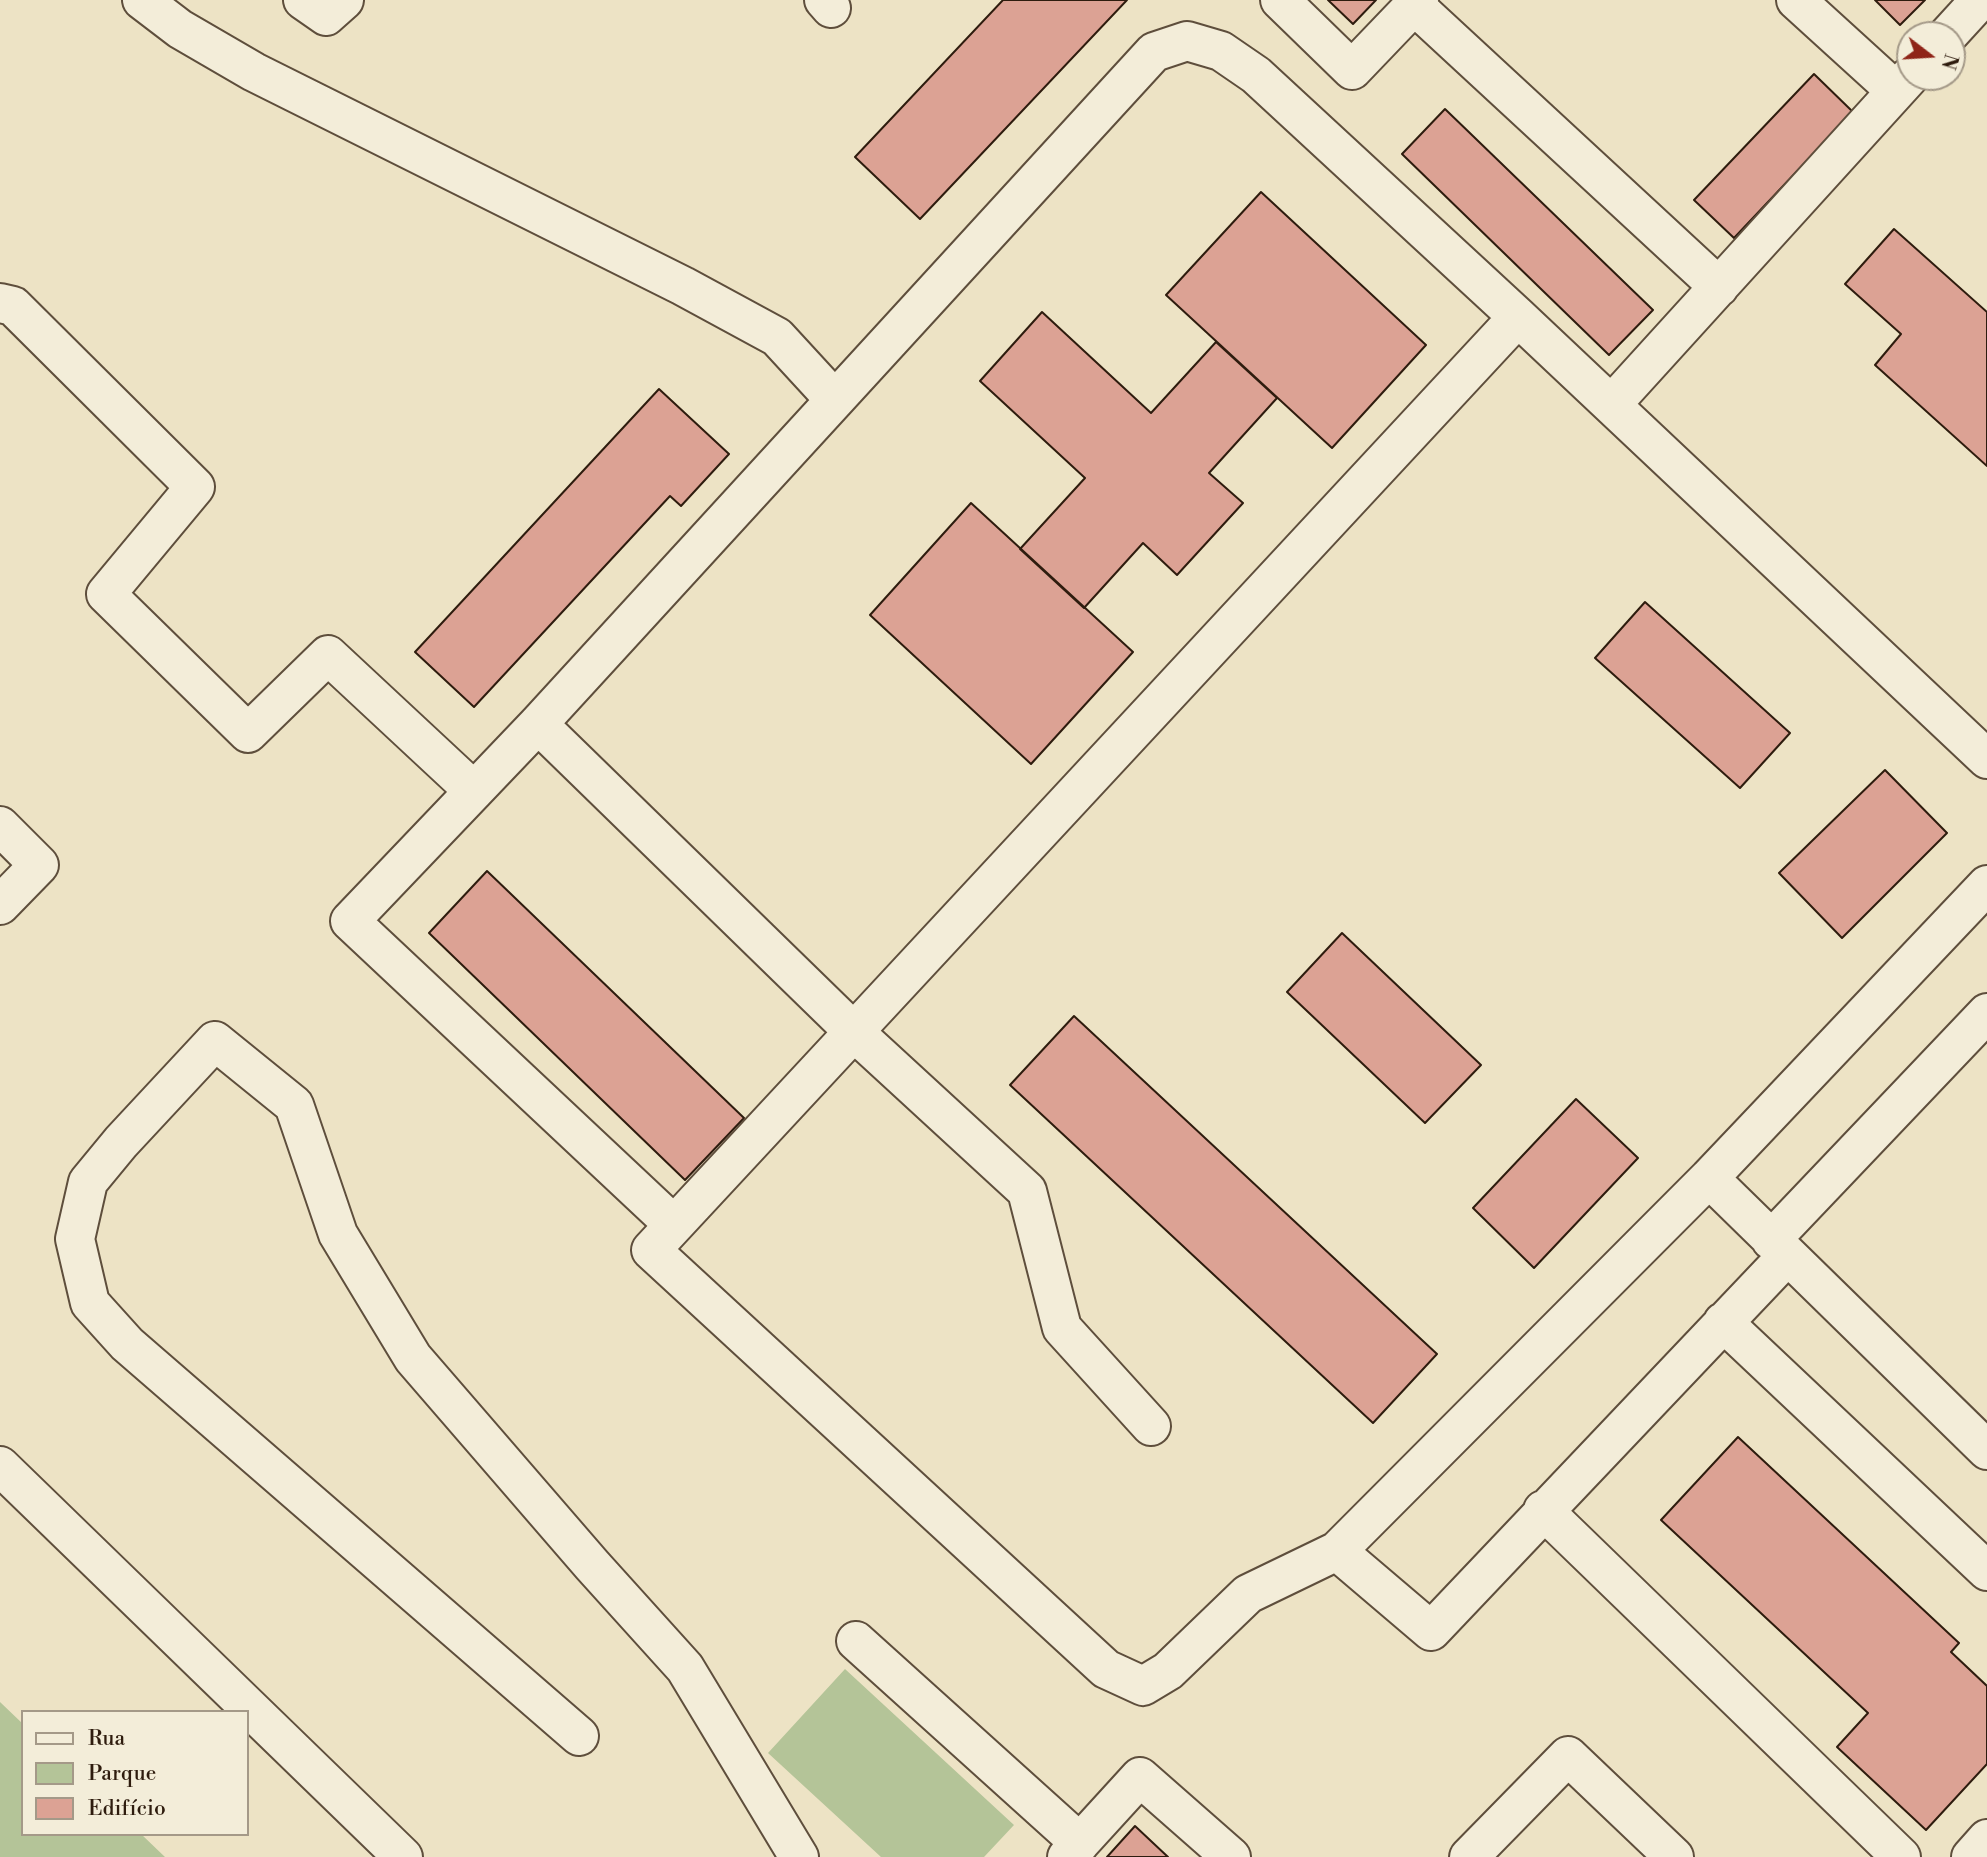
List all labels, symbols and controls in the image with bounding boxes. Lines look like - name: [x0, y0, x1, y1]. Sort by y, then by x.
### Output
- north arrow: [1896, 21, 1966, 91]
- text: N: [1935, 51, 1963, 72]
- legend: [21, 1710, 248, 1836]
- text: Rua: [88, 1726, 125, 1752]
- text: Parque: [88, 1761, 156, 1787]
- text: Edifício: [88, 1796, 166, 1822]

